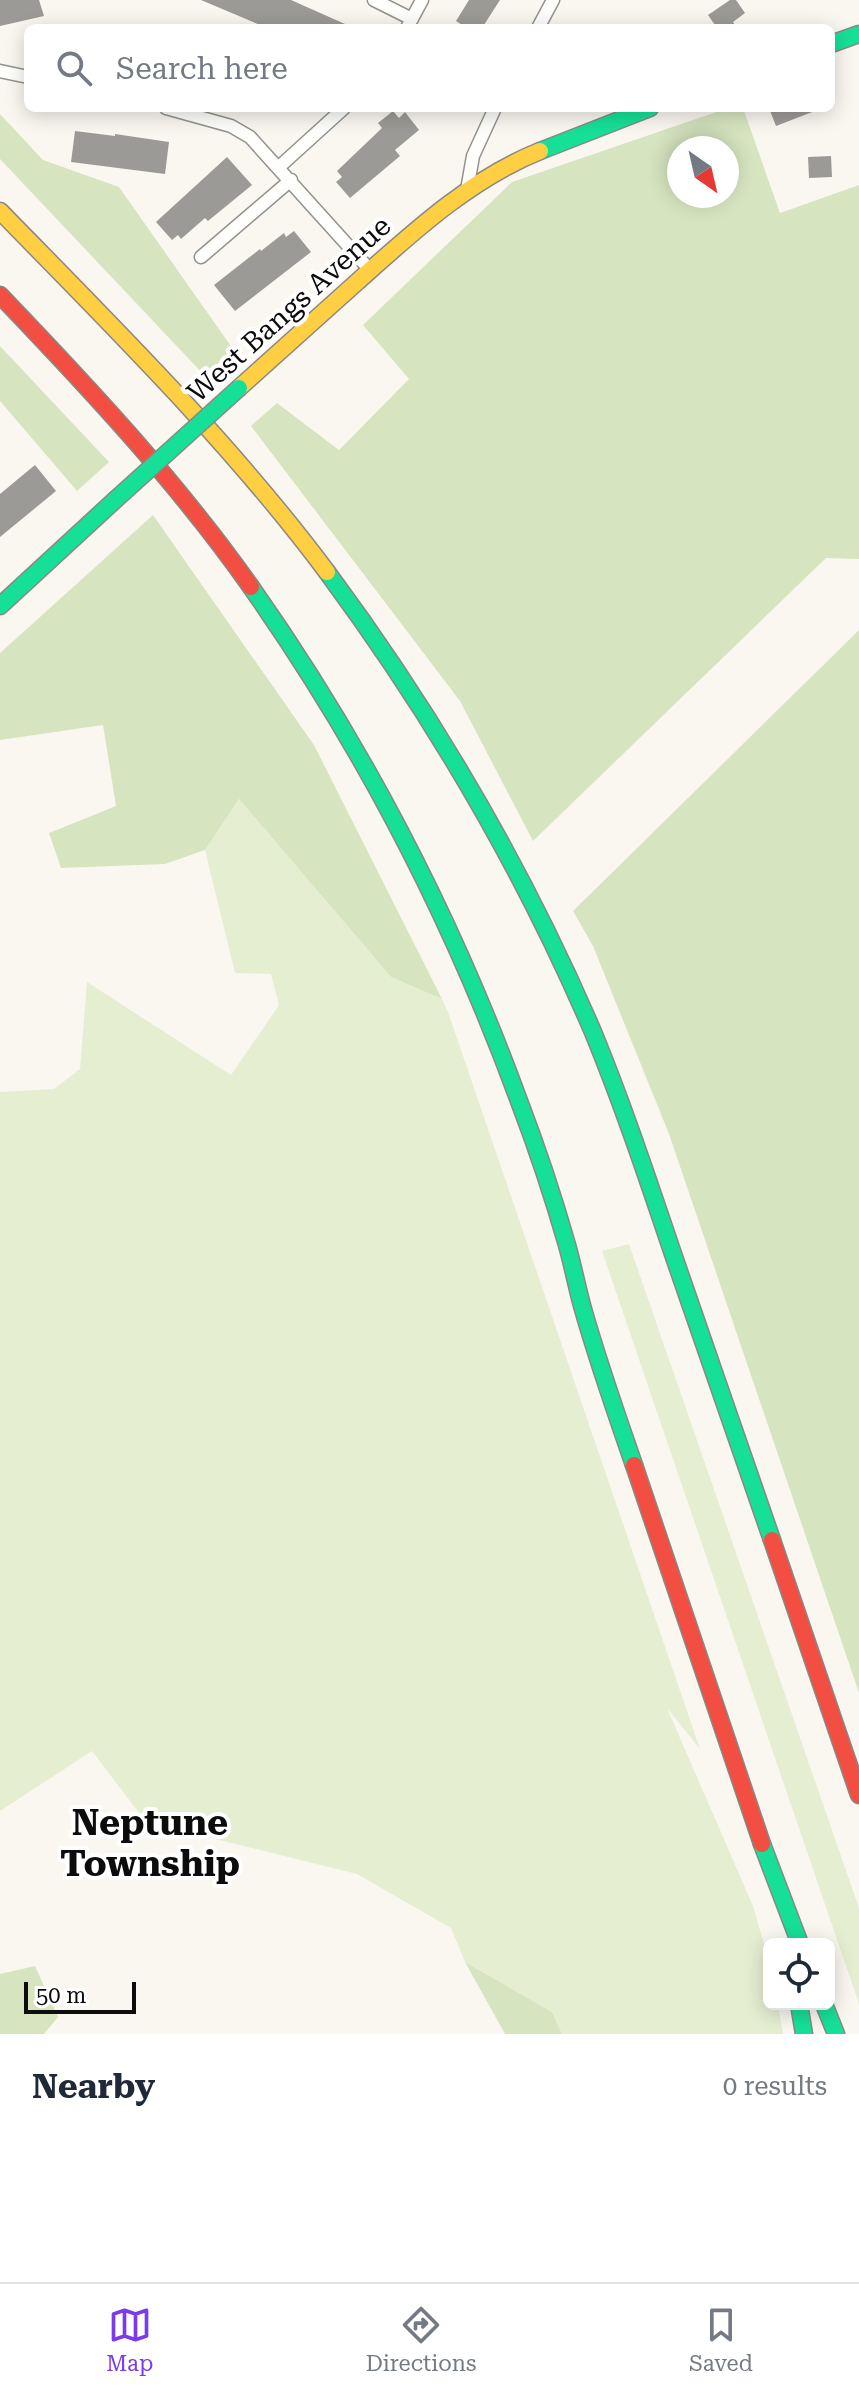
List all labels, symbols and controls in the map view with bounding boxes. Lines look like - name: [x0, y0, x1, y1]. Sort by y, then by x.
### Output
- search box: [24, 24, 835, 112]
- icon: search: [52, 46, 96, 90]
- text: Search here: [116, 51, 288, 86]
- north arrow: [667, 136, 739, 208]
- street label: West Bangs Avenue: [181, 209, 397, 409]
- district label: Neptune Township: [60, 1802, 240, 1885]
- map controls: [763, 1938, 835, 2010]
- button: locate: [763, 1938, 835, 2010]
- scale bar: [24, 1978, 136, 2014]
- text: 50 m: [36, 1983, 86, 2008]
- text: Nearby: [32, 2066, 155, 2106]
- text: 0 results: [723, 2071, 827, 2101]
- tab: Map: [106, 2303, 153, 2376]
- tab: Directions: [366, 2303, 476, 2376]
- tab: Saved: [689, 2303, 753, 2376]

